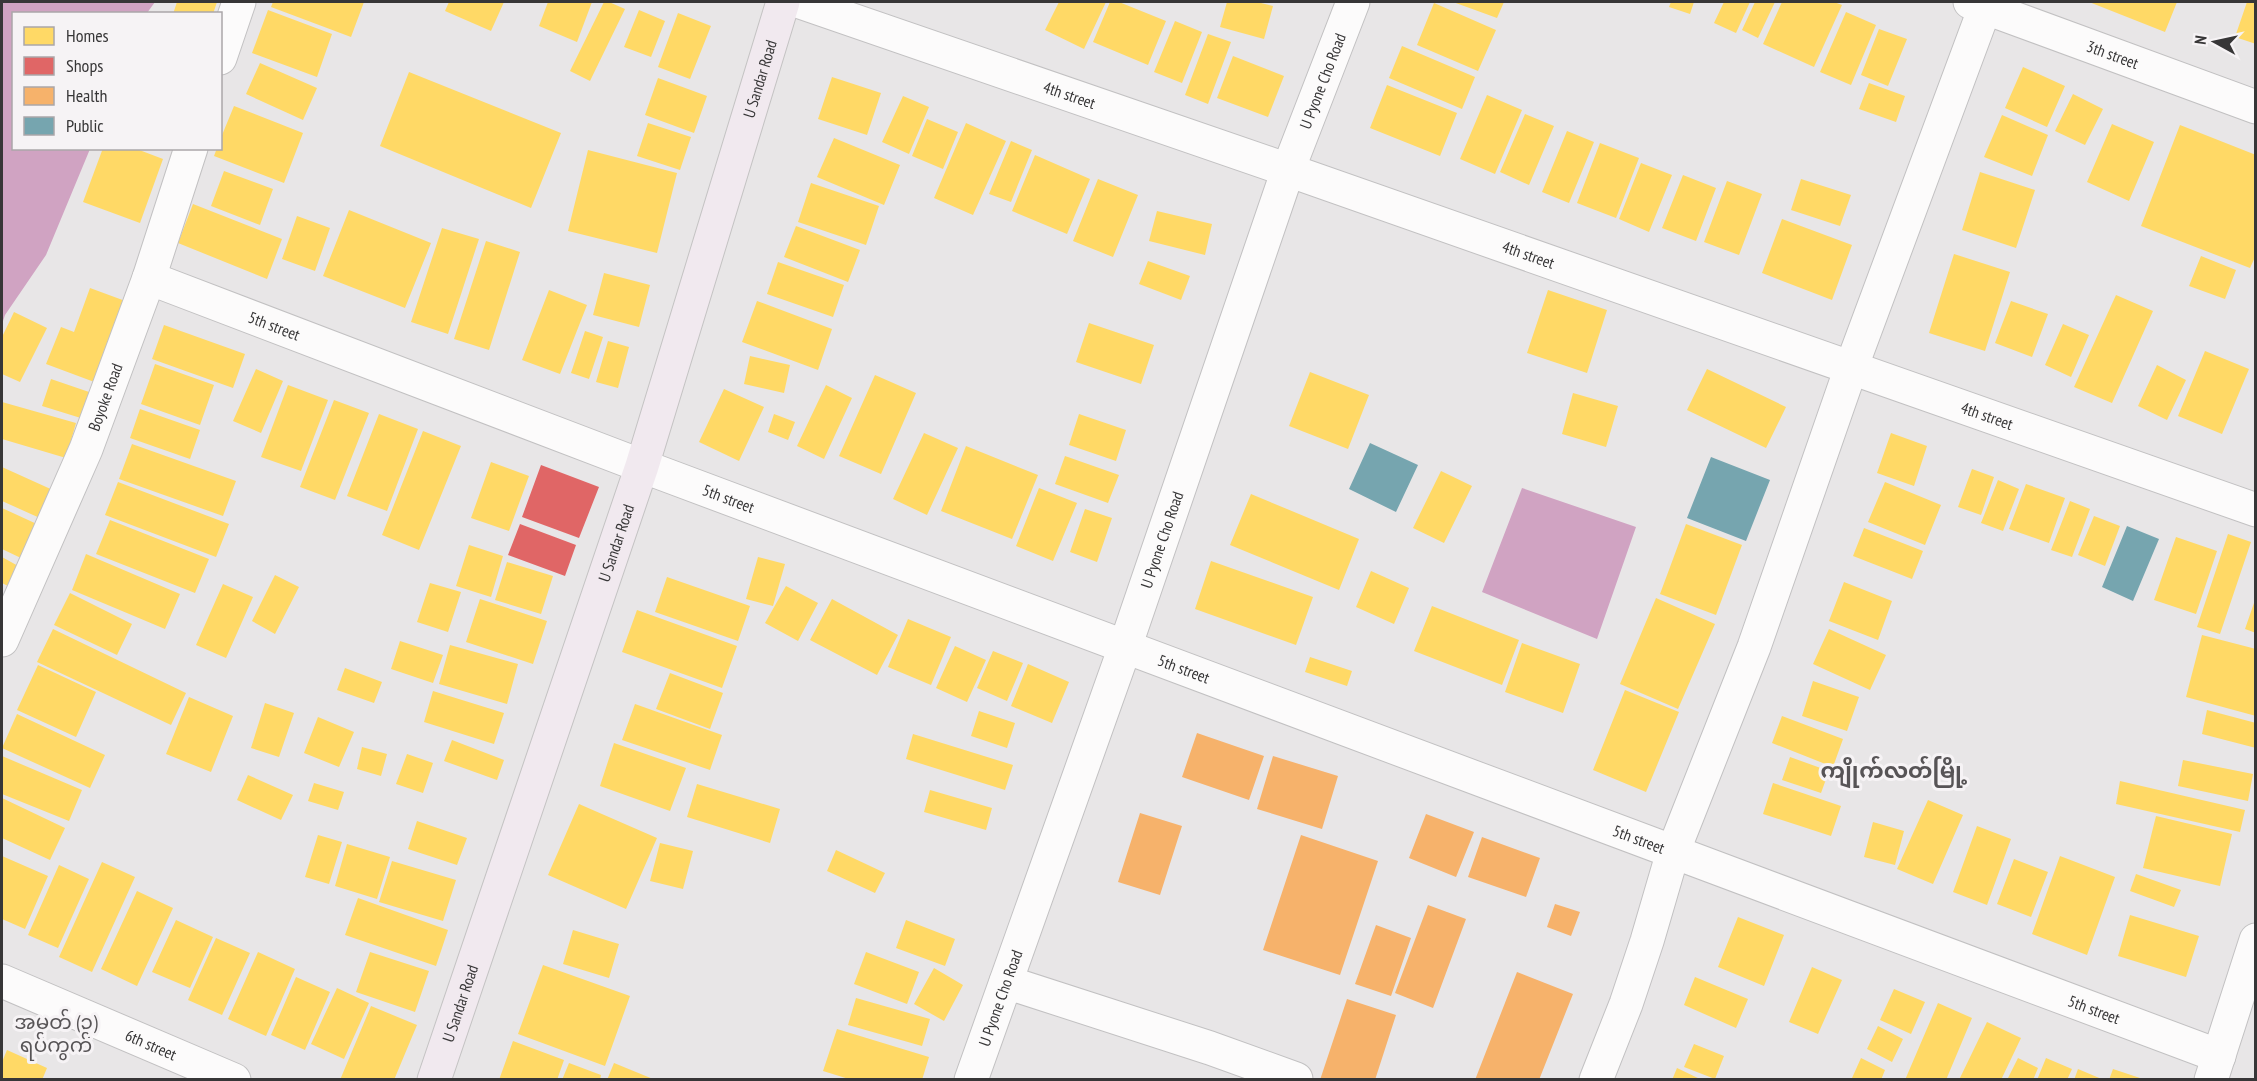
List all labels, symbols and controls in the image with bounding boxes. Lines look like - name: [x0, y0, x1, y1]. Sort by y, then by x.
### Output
- legend: [12, 12, 222, 150]
- north arrow: [2185, 12, 2245, 72]
- text: Homes: [66, 24, 109, 47]
- street label: U Pyone Cho Road: [1295, 30, 1350, 132]
- text: N: [2190, 34, 2211, 46]
- street label: 3th street: [2084, 36, 2142, 73]
- street label: U Sandar Road: [738, 37, 781, 120]
- text: Shops: [66, 54, 103, 77]
- street label: 4th street: [1041, 77, 1099, 113]
- text: Health: [66, 84, 107, 107]
- text: Public: [66, 114, 104, 137]
- street label: 4th street: [1500, 236, 1558, 273]
- street label: 5th street: [246, 307, 303, 345]
- street label: Boyoke Road: [84, 360, 127, 434]
- street label: 4th street: [1958, 397, 2016, 434]
- street label: 5th street: [700, 480, 758, 517]
- street label: U Pyone Cho Road: [1136, 489, 1187, 591]
- street label: U Sandar Road: [594, 502, 638, 584]
- street label: 5th street: [1155, 650, 1213, 688]
- district label: ကျိုက်လတ်မြို့: [1821, 755, 1967, 789]
- street label: 5th street: [1610, 820, 1668, 858]
- street label: U Pyone Cho Road: [974, 947, 1027, 1049]
- street label: U Sandar Road: [438, 962, 482, 1045]
- street label: 5th street: [2065, 990, 2123, 1028]
- district label: အမှတ် (၃) ရပ်ကွက်: [14, 1008, 98, 1061]
- street label: 6th street: [122, 1025, 180, 1065]

